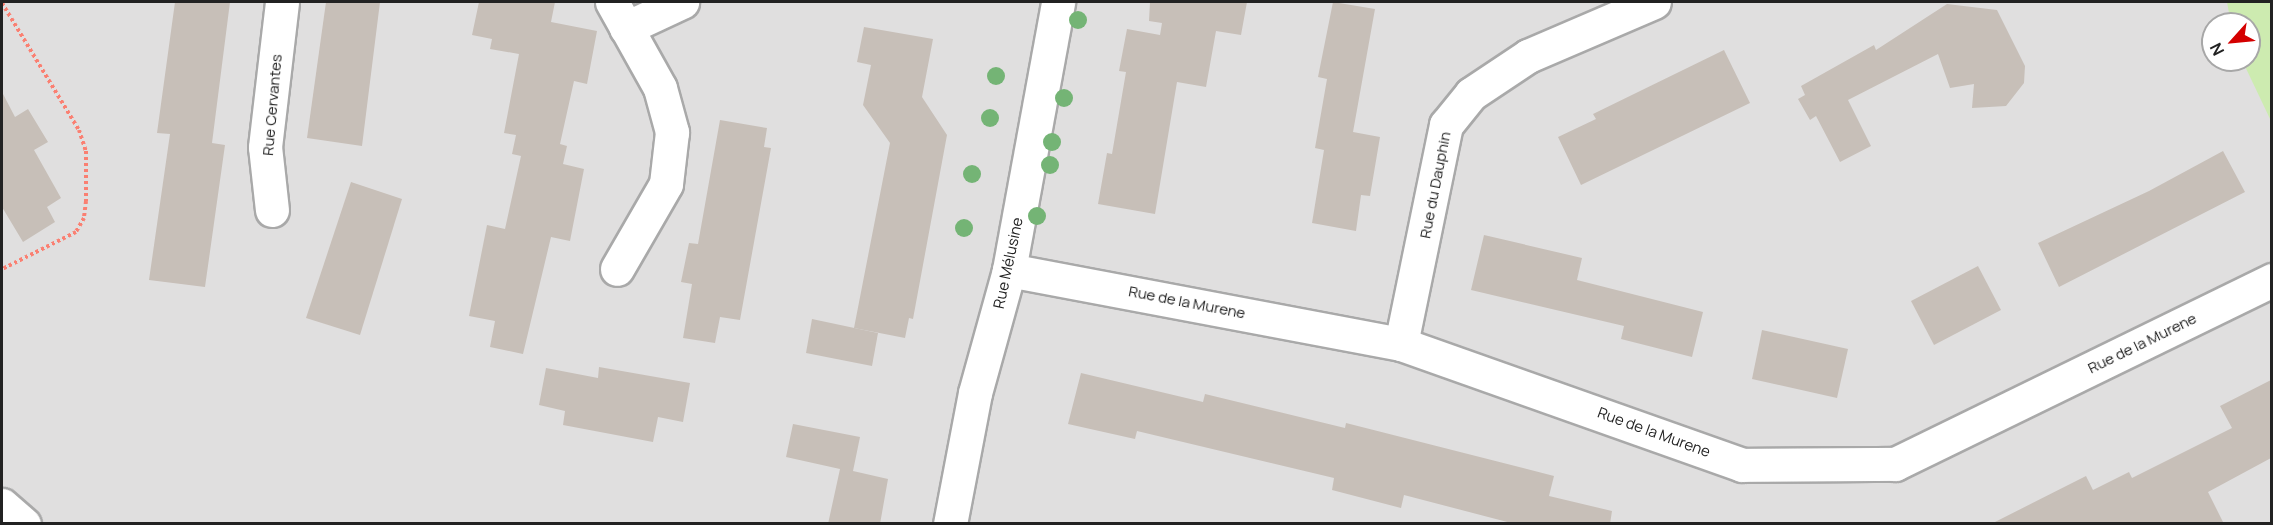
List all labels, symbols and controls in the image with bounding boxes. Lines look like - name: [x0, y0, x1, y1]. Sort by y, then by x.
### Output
- north arrow: [2201, 12, 2261, 72]
- text: N: [2204, 39, 2229, 59]
- street label: Rue Cervantes: [259, 54, 285, 156]
- street label: Rue du Dauphin: [1416, 130, 1454, 240]
- street label: Rue Mélusine: [990, 216, 1026, 310]
- street label: Rue de la Murene: [1127, 282, 1247, 322]
- street label: Rue de la Murene: [2085, 309, 2199, 377]
- street label: Rue de la Murene: [1595, 403, 1713, 461]

